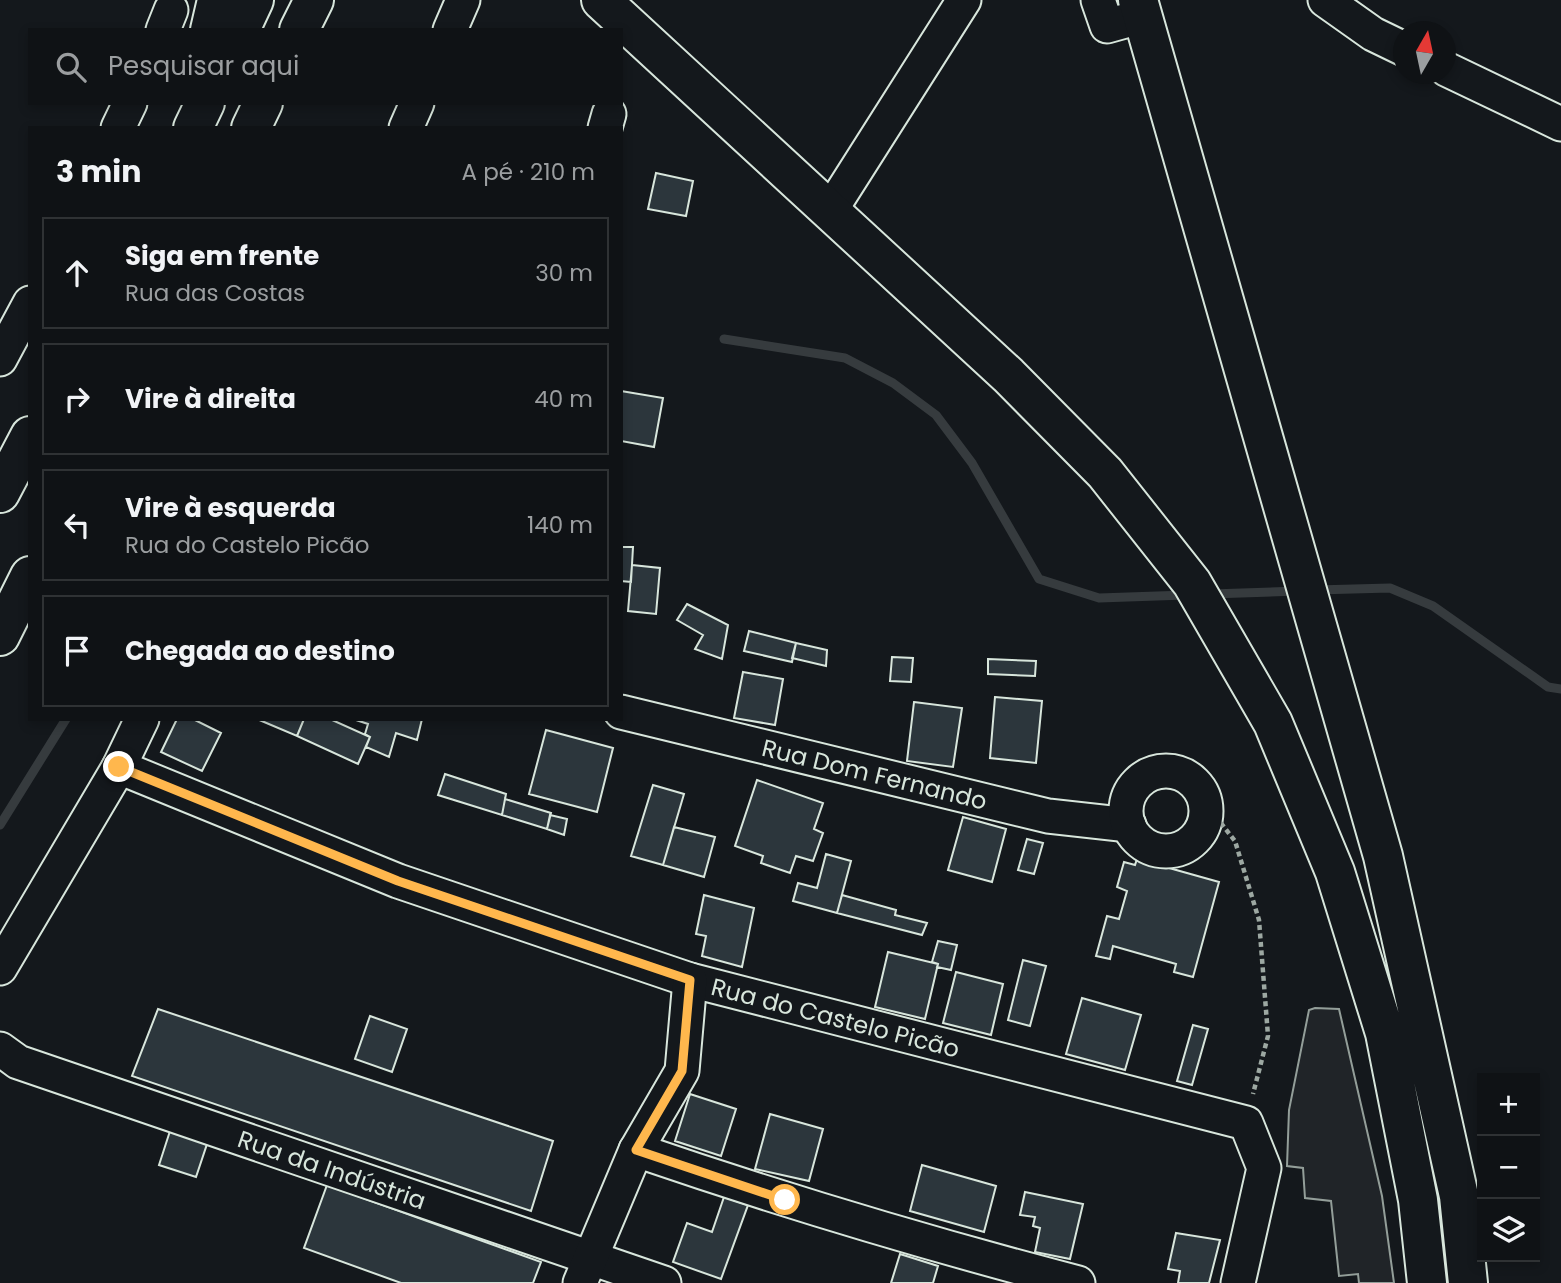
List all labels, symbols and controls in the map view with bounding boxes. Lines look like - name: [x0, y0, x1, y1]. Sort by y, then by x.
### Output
- north arrow: [1393, 21, 1456, 84]
- search box: [28, 28, 623, 105]
- icon: search: [52, 48, 90, 86]
- text: Pesquisar aqui: [108, 48, 299, 84]
- text: 3 min: [56, 150, 141, 193]
- text: A pé · 210 m: [462, 156, 595, 188]
- text: Siga em frente: [125, 238, 319, 274]
- icon: ahead: [58, 254, 96, 292]
- text: 30 m: [535, 257, 593, 289]
- text: Rua das Costas: [125, 277, 305, 309]
- icon: right: [58, 380, 96, 418]
- text: Vire à direita: [125, 381, 296, 417]
- text: 40 m: [534, 383, 593, 415]
- text: Vire à esquerda: [125, 490, 336, 526]
- icon: left: [58, 506, 96, 544]
- text: 140 m: [527, 509, 593, 541]
- text: Rua do Castelo Picão: [125, 529, 369, 561]
- icon: arrive: [58, 632, 96, 670]
- text: Chegada ao destino: [125, 633, 395, 669]
- street label: Rua Dom Fernando: [759, 730, 991, 817]
- route end: [103, 751, 134, 782]
- street label: Rua do Castelo Picão: [708, 970, 963, 1065]
- map controls: [1477, 1073, 1540, 1262]
- button: +: [1477, 1073, 1540, 1136]
- street label: Rua da Indústria: [233, 1122, 430, 1217]
- button: −: [1477, 1136, 1540, 1199]
- route start: [769, 1184, 800, 1215]
- button: layers: [1477, 1199, 1540, 1262]

